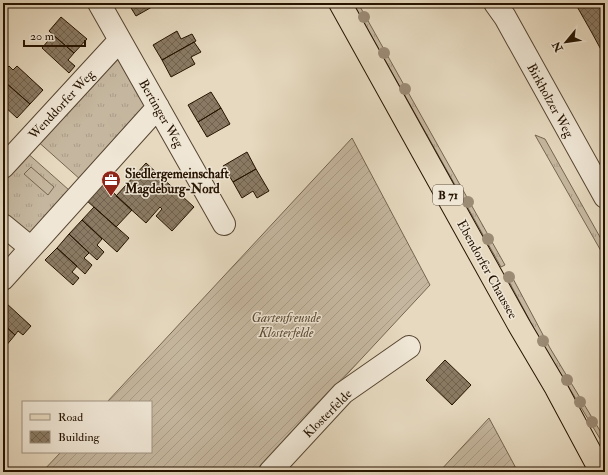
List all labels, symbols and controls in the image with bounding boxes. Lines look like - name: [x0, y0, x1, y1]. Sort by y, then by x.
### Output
- scale bar: [24, 22, 85, 48]
- north arrow: [546, 22, 586, 62]
- text: 20 m: [30, 29, 55, 44]
- text: N: [549, 38, 566, 55]
- street label: Birkholzer Weg: [523, 61, 577, 141]
- street label: Wenddorfer Weg: [25, 66, 98, 143]
- street label: Bertinger Weg: [135, 76, 187, 151]
- place label: Siedlergemeinschaft Magdeburg-Nord: [124, 166, 229, 198]
- office icon: Siedlergemeinschaft Magdeburg-Nord: [100, 169, 122, 197]
- road number: B 71: [433, 185, 463, 205]
- street label: Ebendorfer Chaussee: [453, 217, 521, 322]
- park label: Gartenfreunde Klosterfelde: [252, 310, 321, 341]
- street label: Klosterfelde: [300, 386, 356, 441]
- legend: [22, 401, 152, 453]
- text: Road: [58, 410, 83, 425]
- text: Building: [58, 430, 101, 445]

